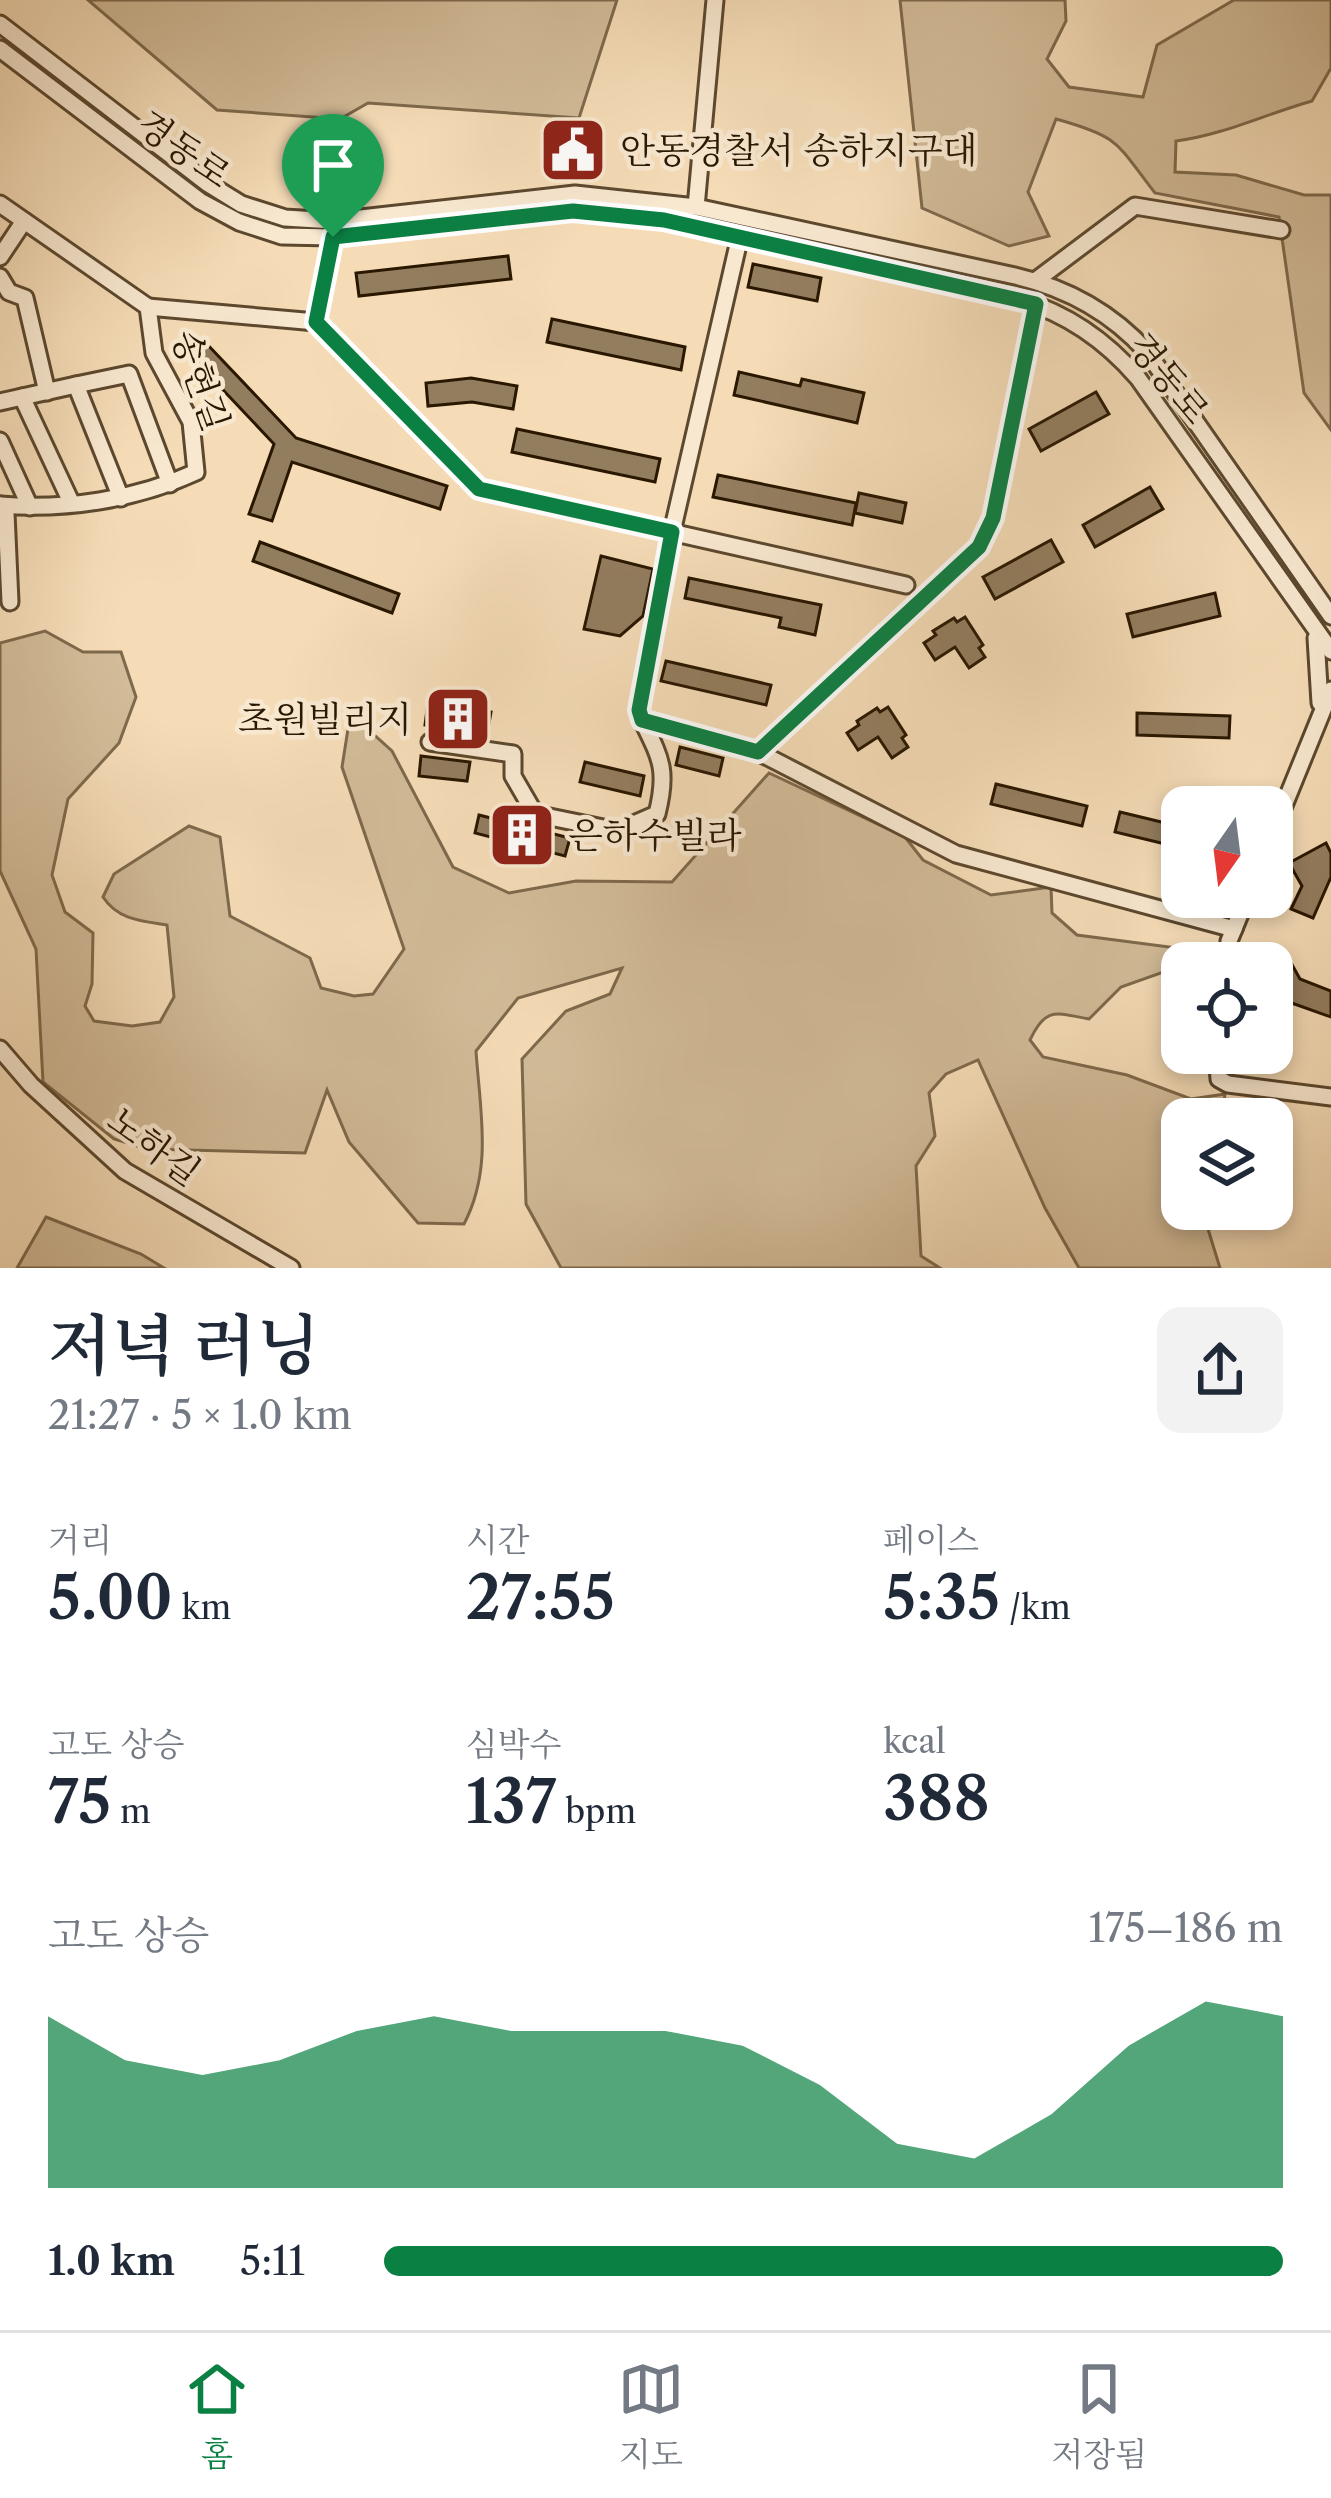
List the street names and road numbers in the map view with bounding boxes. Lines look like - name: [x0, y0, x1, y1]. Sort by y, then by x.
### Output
- street label: 경동로: [129, 101, 240, 197]
- street label: 송현길: [163, 324, 239, 436]
- street label: 경동로: [1119, 324, 1219, 433]
- street label: 노하길: [99, 1098, 209, 1194]

